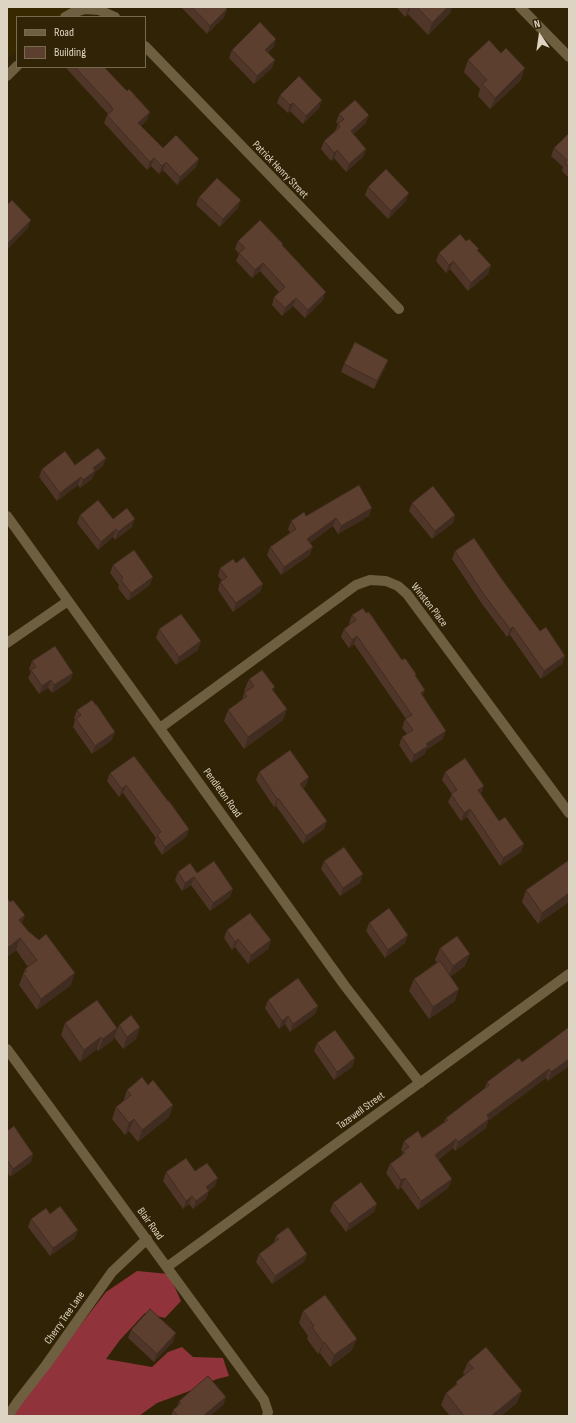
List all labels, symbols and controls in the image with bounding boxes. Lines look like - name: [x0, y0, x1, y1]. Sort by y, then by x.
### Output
- legend: [16, 16, 146, 68]
- north arrow: [520, 16, 560, 56]
- text: N: [533, 17, 542, 31]
- text: Road: [54, 25, 74, 40]
- text: Building: [54, 45, 86, 60]
- street label: Patrick Henry Street: [249, 139, 311, 201]
- street label: Winston Place: [408, 581, 450, 629]
- street label: Pendleton Road: [200, 766, 244, 820]
- street label: Tazewell Street: [335, 1089, 387, 1133]
- street label: Blair Road: [134, 1205, 166, 1243]
- street label: Cherry Tree Lane: [42, 1289, 88, 1347]

